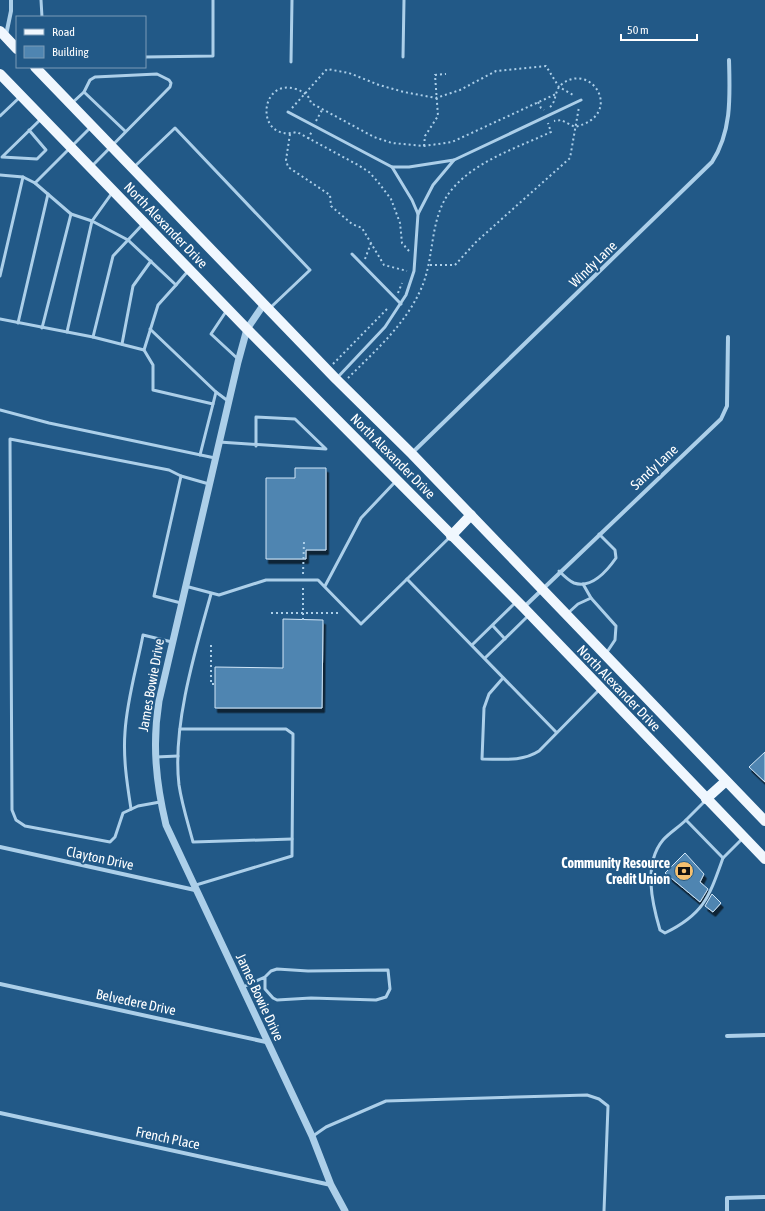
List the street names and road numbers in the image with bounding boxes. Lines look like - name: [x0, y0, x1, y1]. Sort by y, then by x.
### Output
- street label: North Alexander Drive: [121, 179, 211, 271]
- street label: Windy Lane: [566, 238, 620, 290]
- street label: North Alexander Drive: [347, 410, 439, 502]
- street label: Sandy Lane: [627, 441, 681, 493]
- street label: James Bowie Drive: [135, 637, 167, 733]
- street label: North Alexander Drive: [574, 642, 664, 734]
- street label: Clayton Drive: [65, 843, 135, 873]
- street label: James Bowie Drive: [233, 951, 287, 1043]
- street label: Belvedere Drive: [95, 986, 177, 1018]
- street label: French Place: [134, 1123, 202, 1153]

